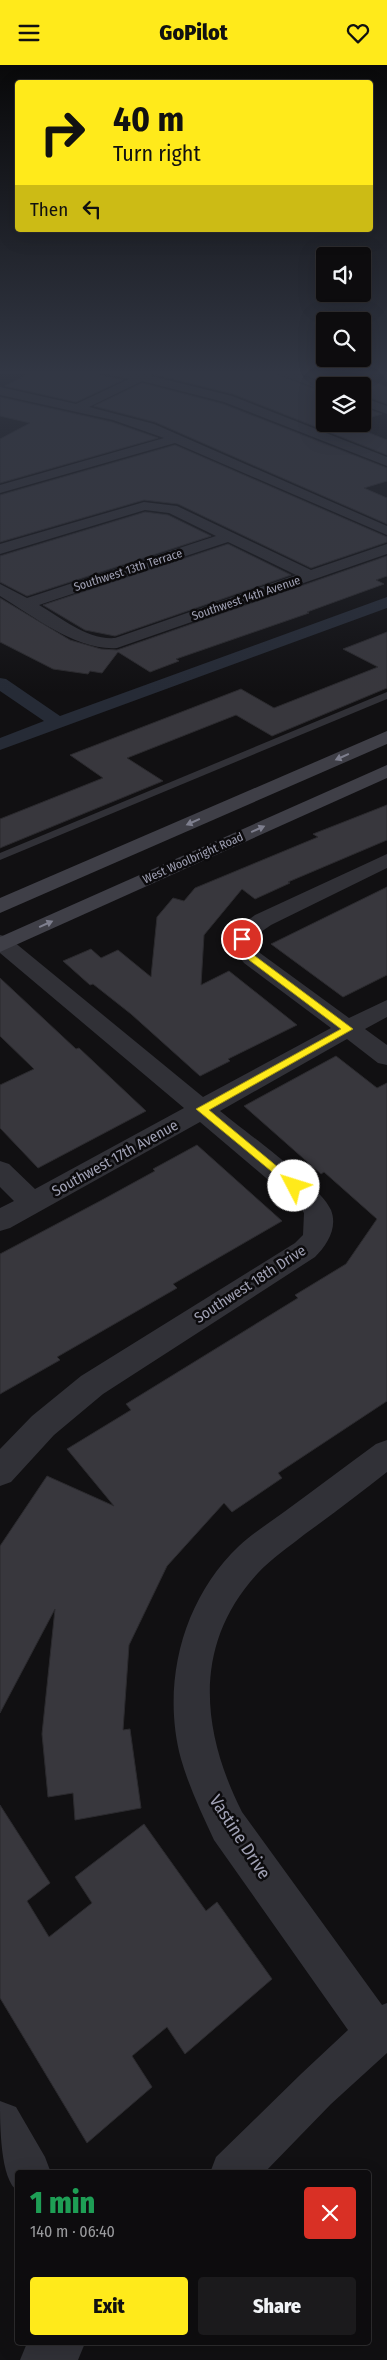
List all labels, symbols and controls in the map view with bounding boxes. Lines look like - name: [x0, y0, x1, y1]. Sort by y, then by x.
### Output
- icon: menu: [15, 19, 43, 47]
- text: GoPilot: [159, 19, 228, 46]
- icon: heart: [344, 19, 372, 47]
- text: 40 m: [113, 98, 184, 140]
- icon: right: [30, 100, 95, 165]
- text: Turn right: [113, 140, 201, 167]
- icon: left: [78, 195, 106, 223]
- text: Then: [30, 198, 68, 221]
- map controls: [316, 247, 371, 432]
- button: sound: [316, 247, 371, 302]
- button: search: [316, 312, 371, 367]
- button: layers: [316, 377, 371, 432]
- street label: Southwest 13th Terrace: [72, 546, 184, 594]
- street label: Southwest 14th Avenue: [190, 573, 302, 623]
- one-way arrow: [335, 753, 349, 761]
- one-way arrow: [186, 818, 200, 826]
- one-way arrow: [251, 824, 265, 832]
- street label: West Woolbright Road: [141, 830, 245, 886]
- pin: [221, 918, 263, 960]
- one-way arrow: [39, 919, 53, 927]
- icon: arrive: [228, 925, 256, 953]
- street label: Southwest 17th Avenue: [49, 1116, 181, 1200]
- position arrow: [267, 1159, 319, 1211]
- street label: Southwest 18th Drive: [191, 1241, 309, 1327]
- street label: Vastine Drive: [205, 1791, 275, 1883]
- text: 1 min: [30, 2185, 95, 2221]
- button: close: [304, 2187, 356, 2239]
- text: 140 m · 06:40: [30, 2222, 115, 2241]
- button: Exit: [30, 2277, 188, 2335]
- button: Share: [198, 2277, 356, 2335]

